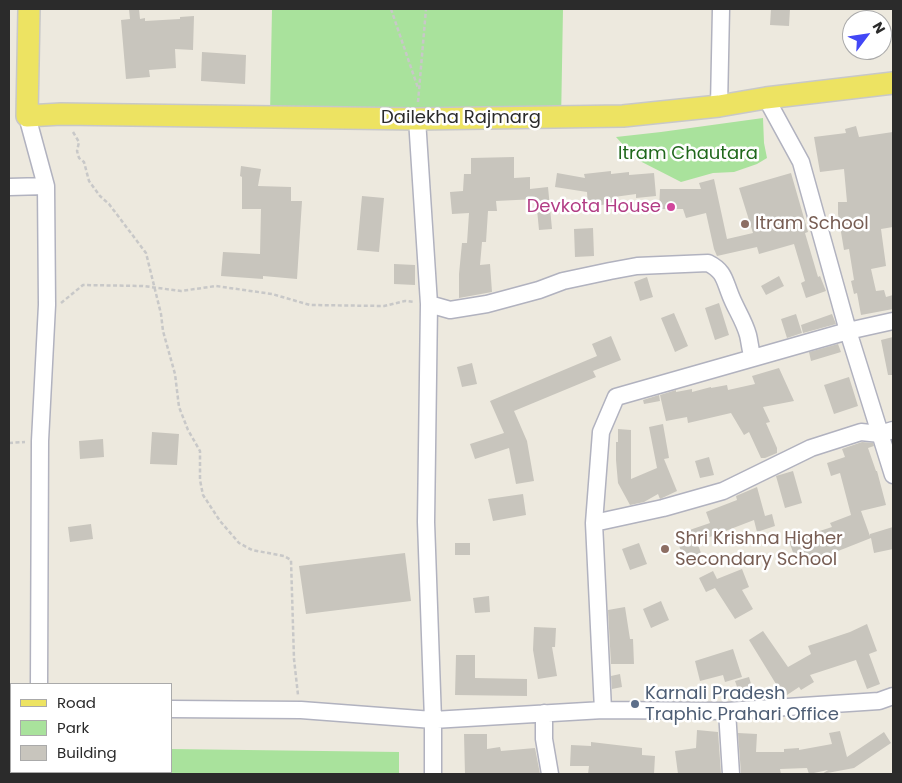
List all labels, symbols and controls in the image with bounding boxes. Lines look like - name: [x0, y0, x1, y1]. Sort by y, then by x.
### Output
- north arrow: [842, 10, 892, 60]
- text: N: [868, 18, 890, 37]
- street label: Dailekha Rajmarg: [381, 107, 541, 129]
- park label: Itram Chautara: [618, 143, 758, 165]
- place label: Devkota House: [527, 196, 661, 218]
- marker: Devkota House: [665, 201, 677, 213]
- place label: Itram School: [755, 213, 869, 235]
- marker: Itram School: [739, 218, 751, 230]
- place label: Shri Krishna Higher Secondary School: [675, 528, 843, 570]
- marker: Shri Krishna Higher Secondary School: [659, 543, 671, 555]
- legend: [10, 683, 172, 773]
- place label: Karnali Pradesh Traphic Prahari Office: [645, 683, 839, 726]
- text: Road: [57, 692, 96, 713]
- marker: Karnali Pradesh Traphic Prahari Office: [629, 698, 641, 710]
- text: Park: [57, 717, 89, 738]
- text: Building: [57, 742, 117, 763]

